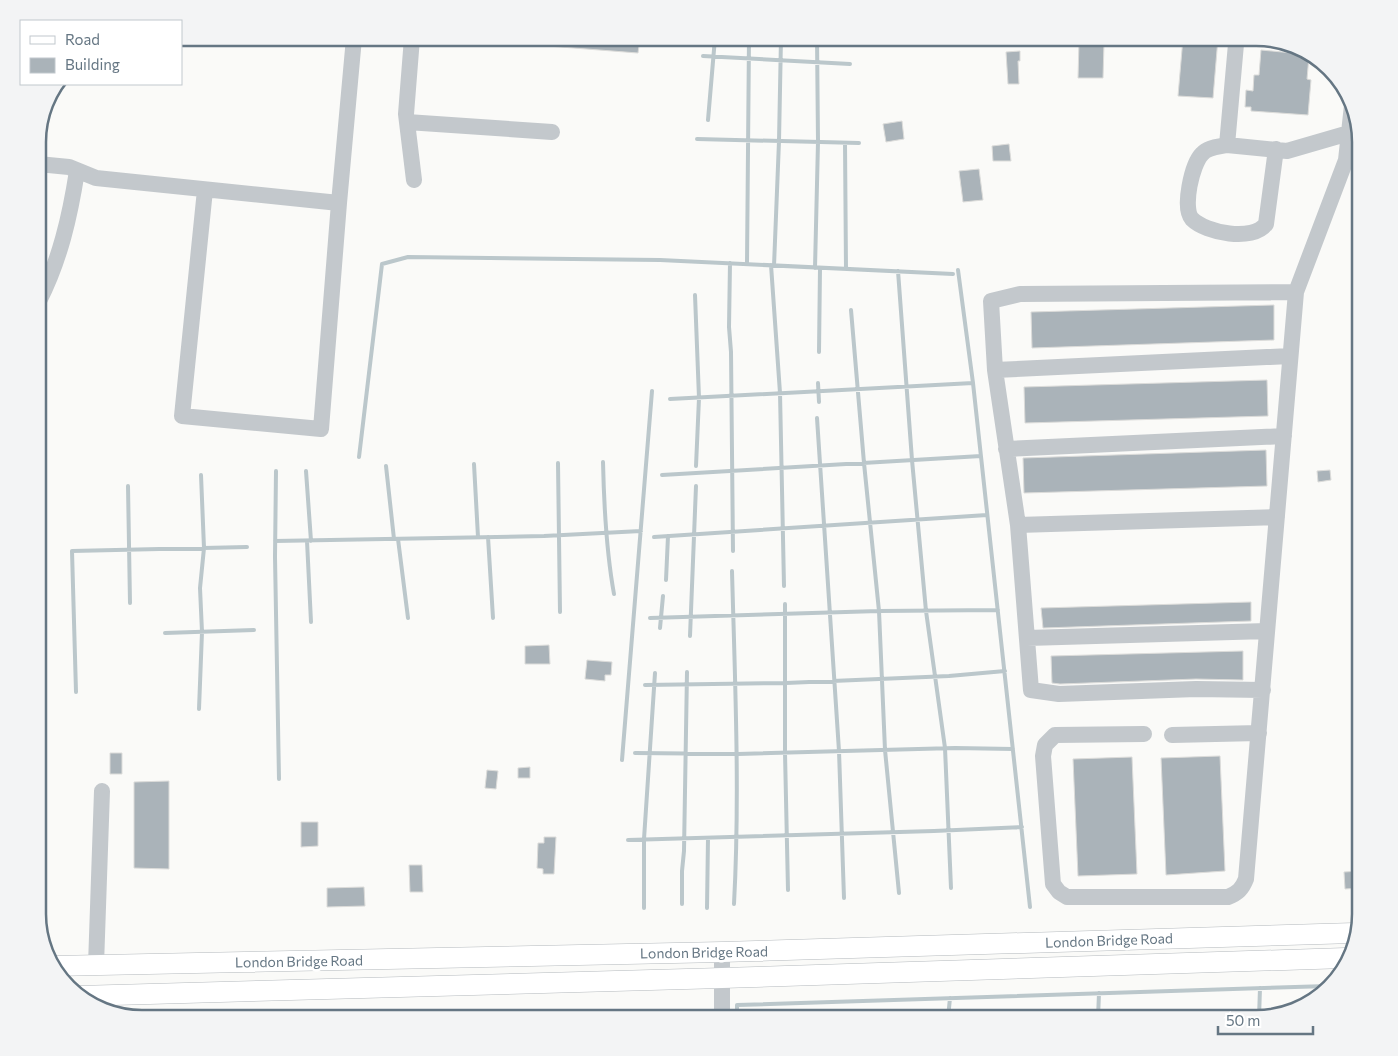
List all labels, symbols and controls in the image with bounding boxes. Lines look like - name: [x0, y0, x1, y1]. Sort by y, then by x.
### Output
- legend: [20, 20, 182, 85]
- text: Road: [65, 30, 100, 48]
- text: Building: [65, 55, 120, 73]
- street label: London Bridge Road: [1045, 929, 1173, 951]
- street label: London Bridge Road: [640, 942, 768, 962]
- street label: London Bridge Road: [235, 951, 363, 971]
- scale bar: [1218, 1004, 1313, 1036]
- text: 50 m: [1226, 1011, 1260, 1029]

